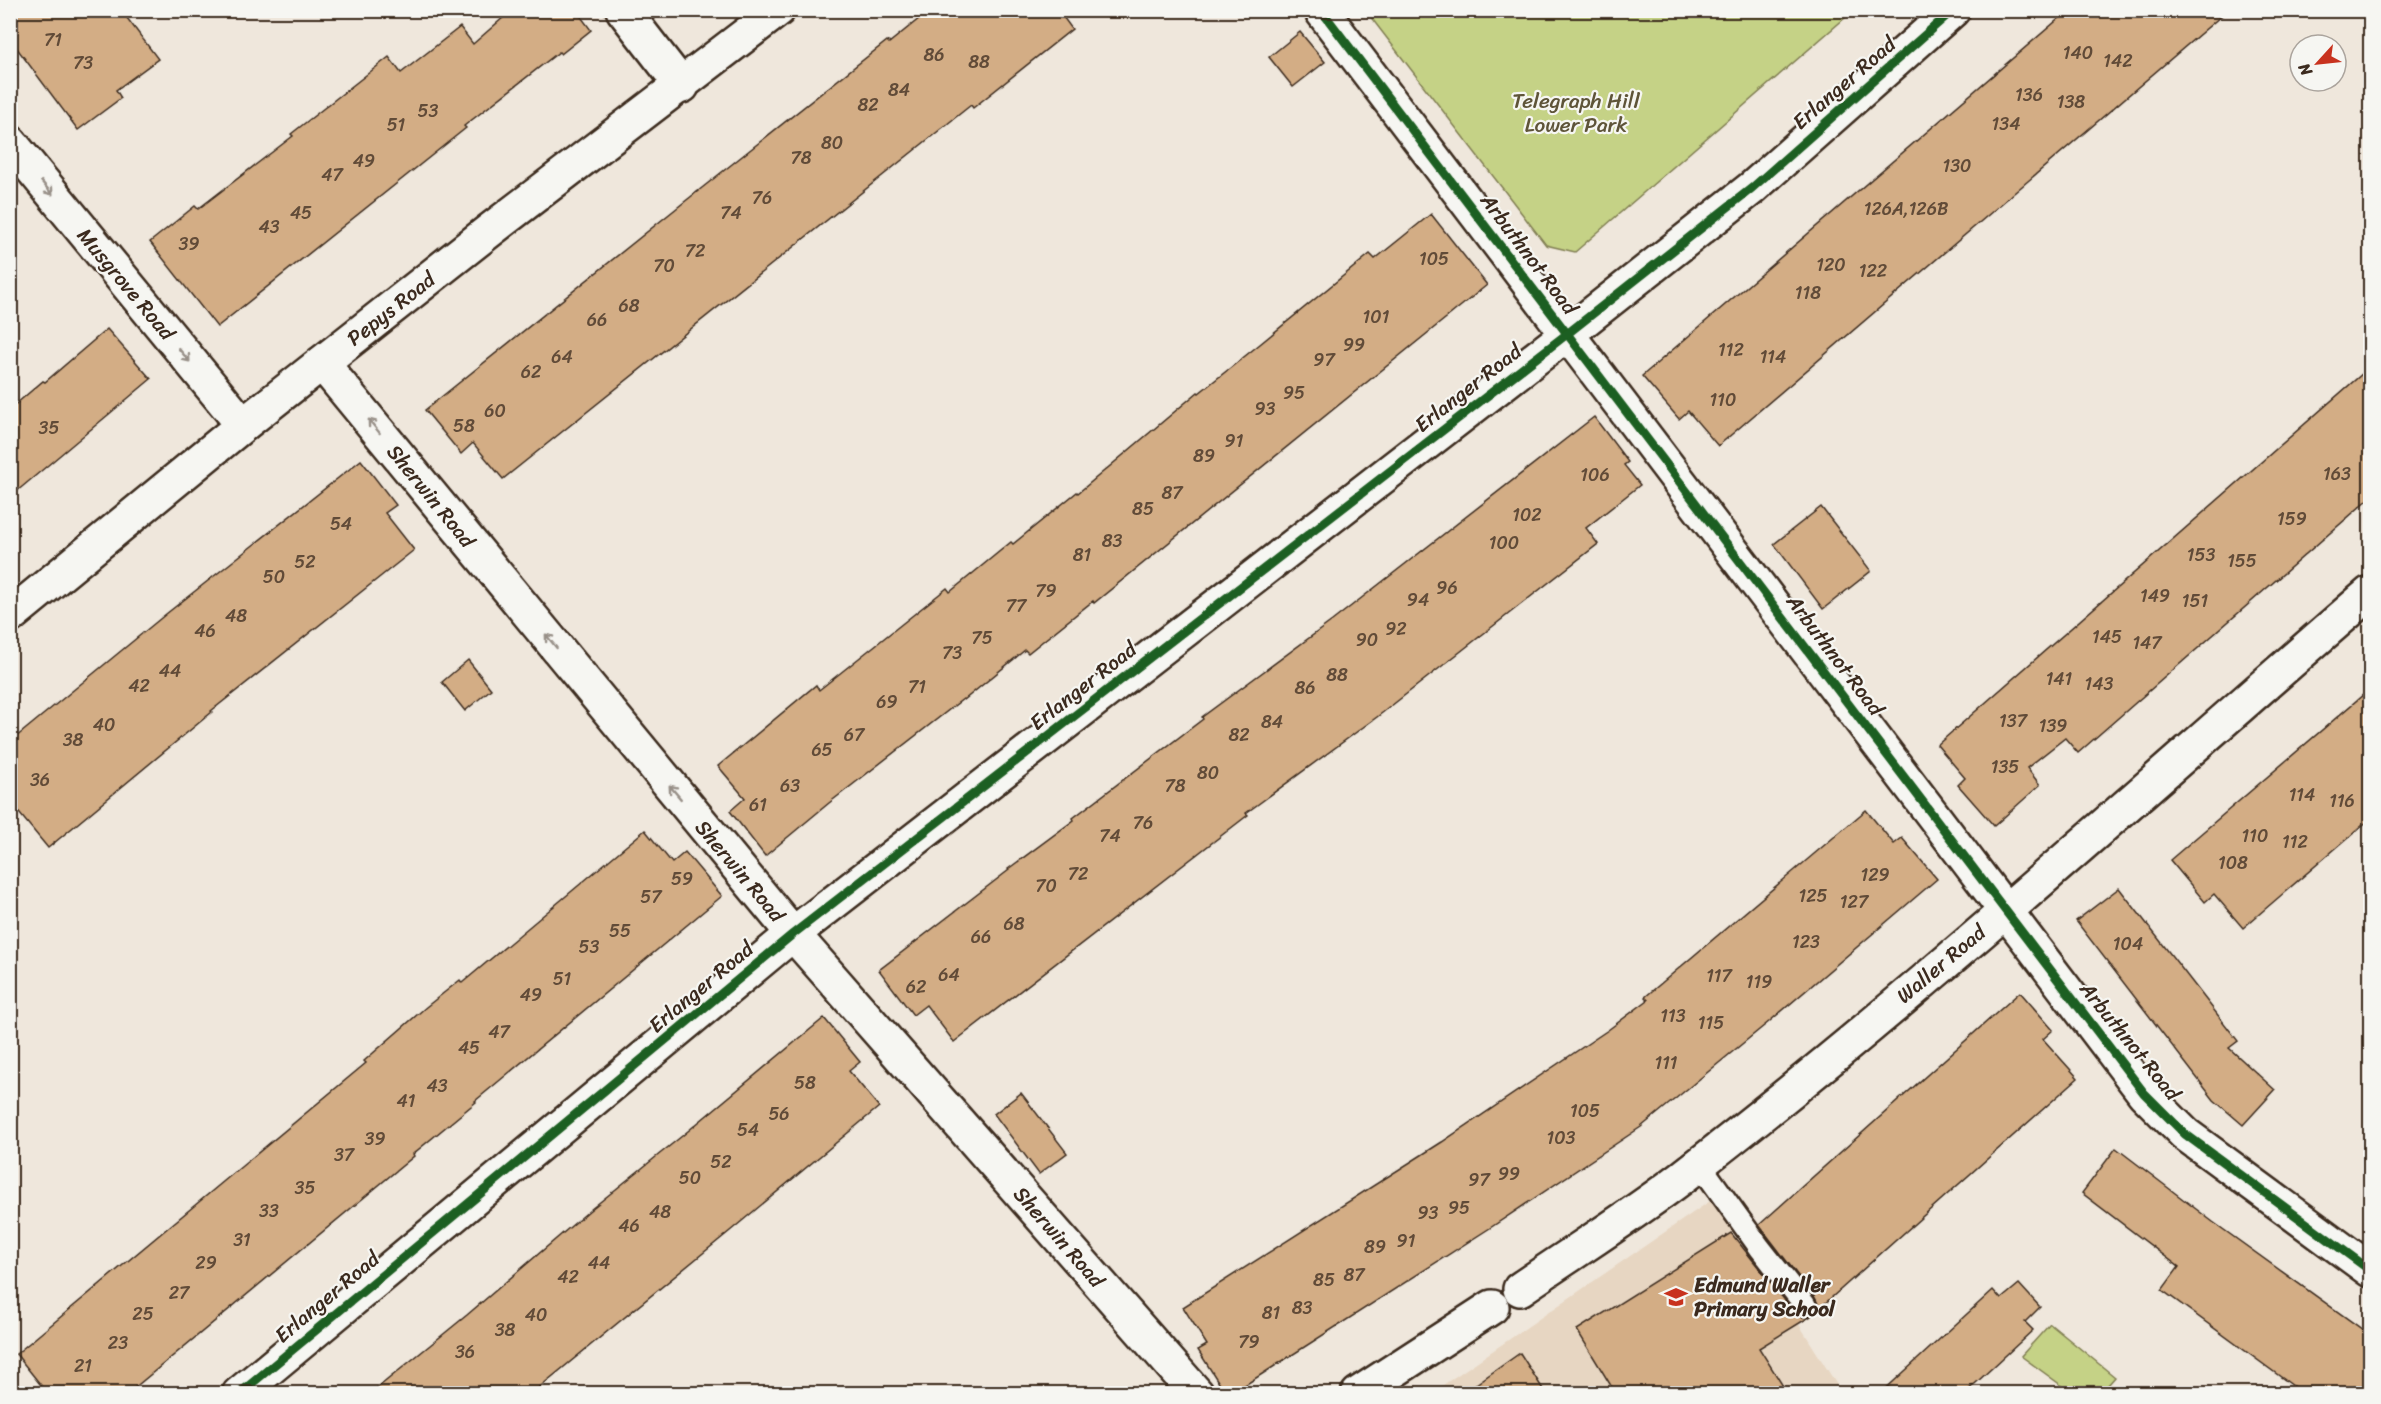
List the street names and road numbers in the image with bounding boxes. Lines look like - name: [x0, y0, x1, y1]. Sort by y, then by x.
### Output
- street label: Erlanger Road: [1783, 25, 1906, 139]
- street label: Arbuthnot Road: [1470, 184, 1589, 325]
- street label: Musgrove Road: [67, 219, 186, 351]
- street label: Pepys Road: [338, 261, 445, 356]
- street label: Erlanger Road: [1406, 332, 1532, 443]
- street label: Sherwin Road: [377, 435, 486, 558]
- street label: Arbuthnot Road: [1776, 585, 1895, 726]
- street label: Erlanger Road: [1021, 630, 1147, 741]
- street label: Sherwin Road: [685, 811, 796, 933]
- street label: Waller Road: [1887, 913, 1996, 1013]
- street label: Erlanger Road: [640, 930, 764, 1043]
- street label: Arbuthnot Road: [2069, 972, 2192, 1111]
- street label: Sherwin Road: [1004, 1177, 1116, 1298]
- street label: Erlanger Road: [266, 1240, 390, 1353]

